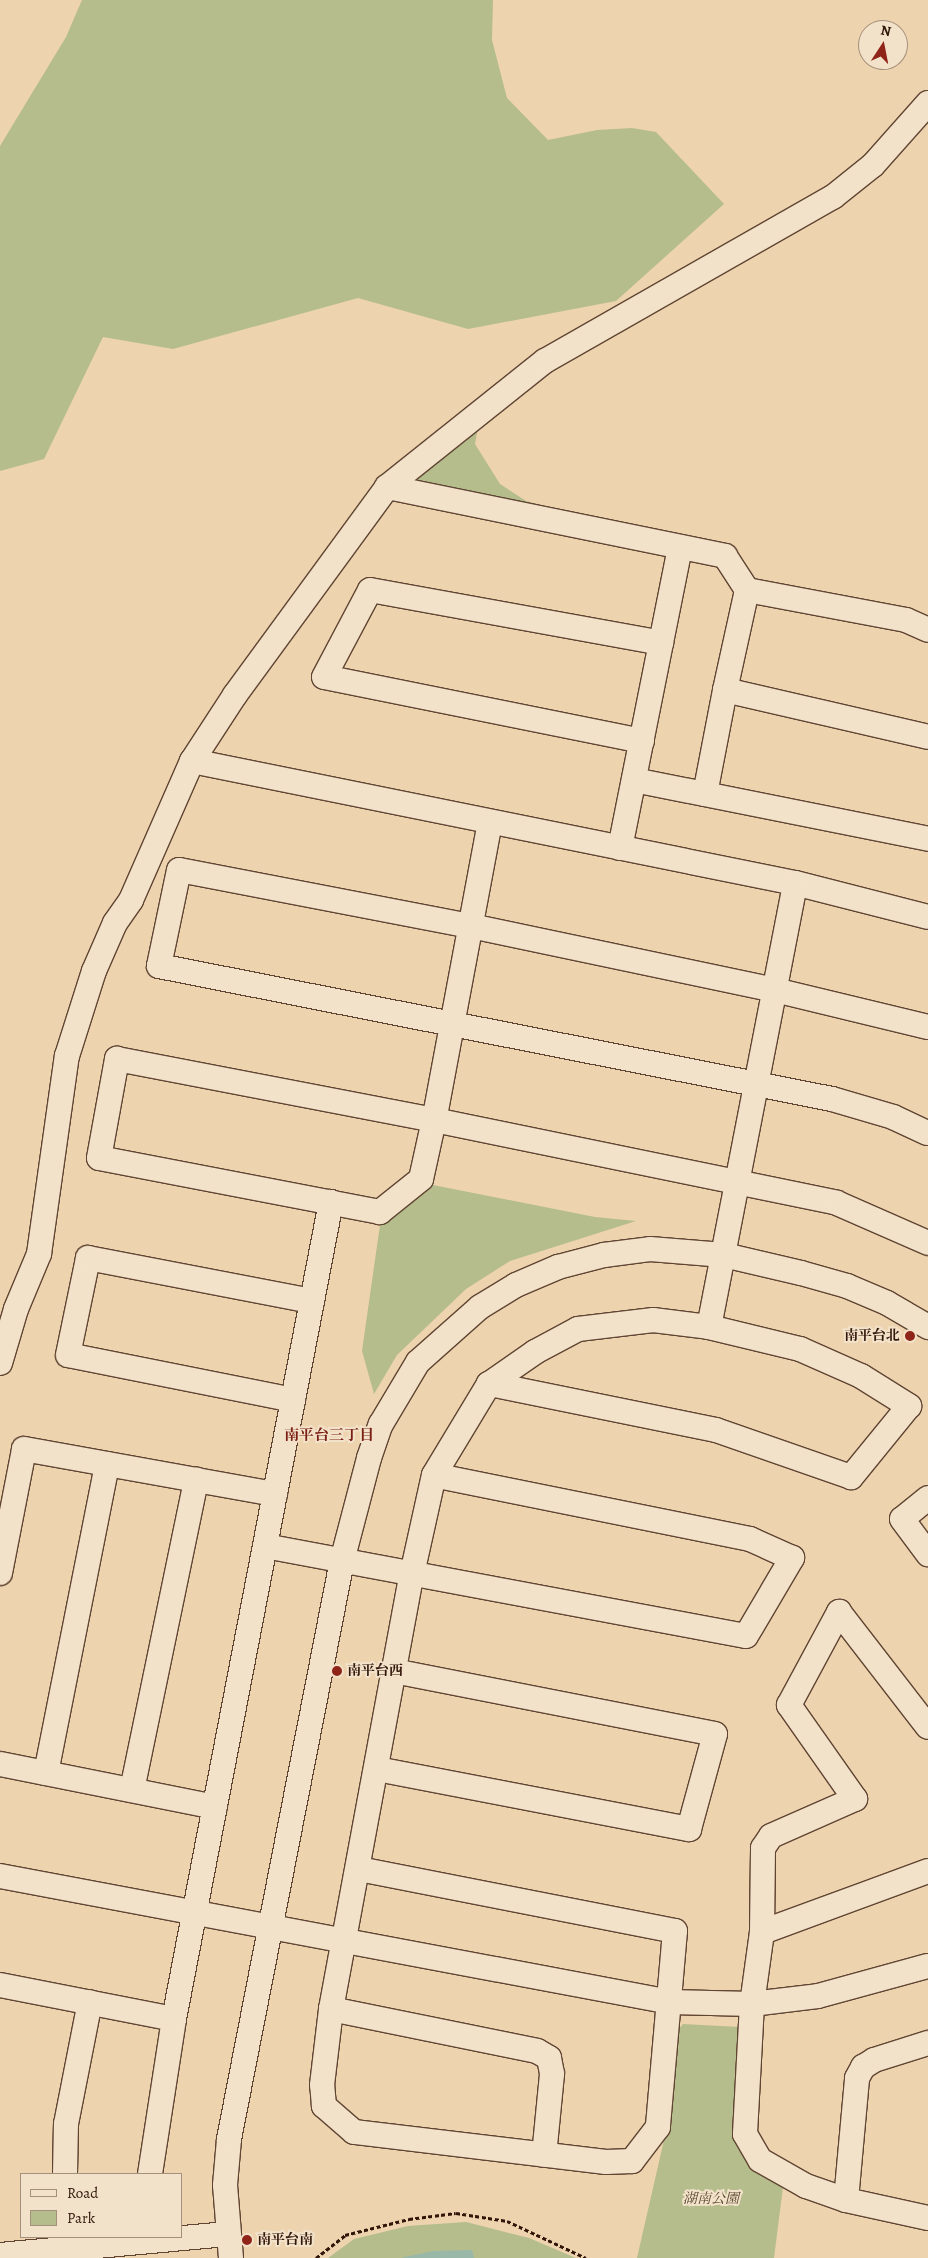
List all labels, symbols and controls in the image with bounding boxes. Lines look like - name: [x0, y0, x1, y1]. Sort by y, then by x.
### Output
- north arrow: [858, 20, 908, 70]
- text: N: [879, 20, 893, 41]
- place label: 南平台北: [844, 1328, 900, 1344]
- marker: 南平台北: [904, 1330, 916, 1342]
- district label: 南平台三丁目: [284, 1427, 374, 1445]
- place label: 南平台西: [347, 1663, 403, 1679]
- marker: 南平台西: [331, 1665, 343, 1677]
- legend: [20, 2173, 182, 2238]
- text: Road: [67, 2183, 98, 2203]
- park label: 湖南公園: [683, 2191, 739, 2207]
- text: Park: [67, 2208, 95, 2228]
- place label: 南平台南: [257, 2232, 313, 2248]
- marker: 南平台南: [241, 2234, 253, 2246]

